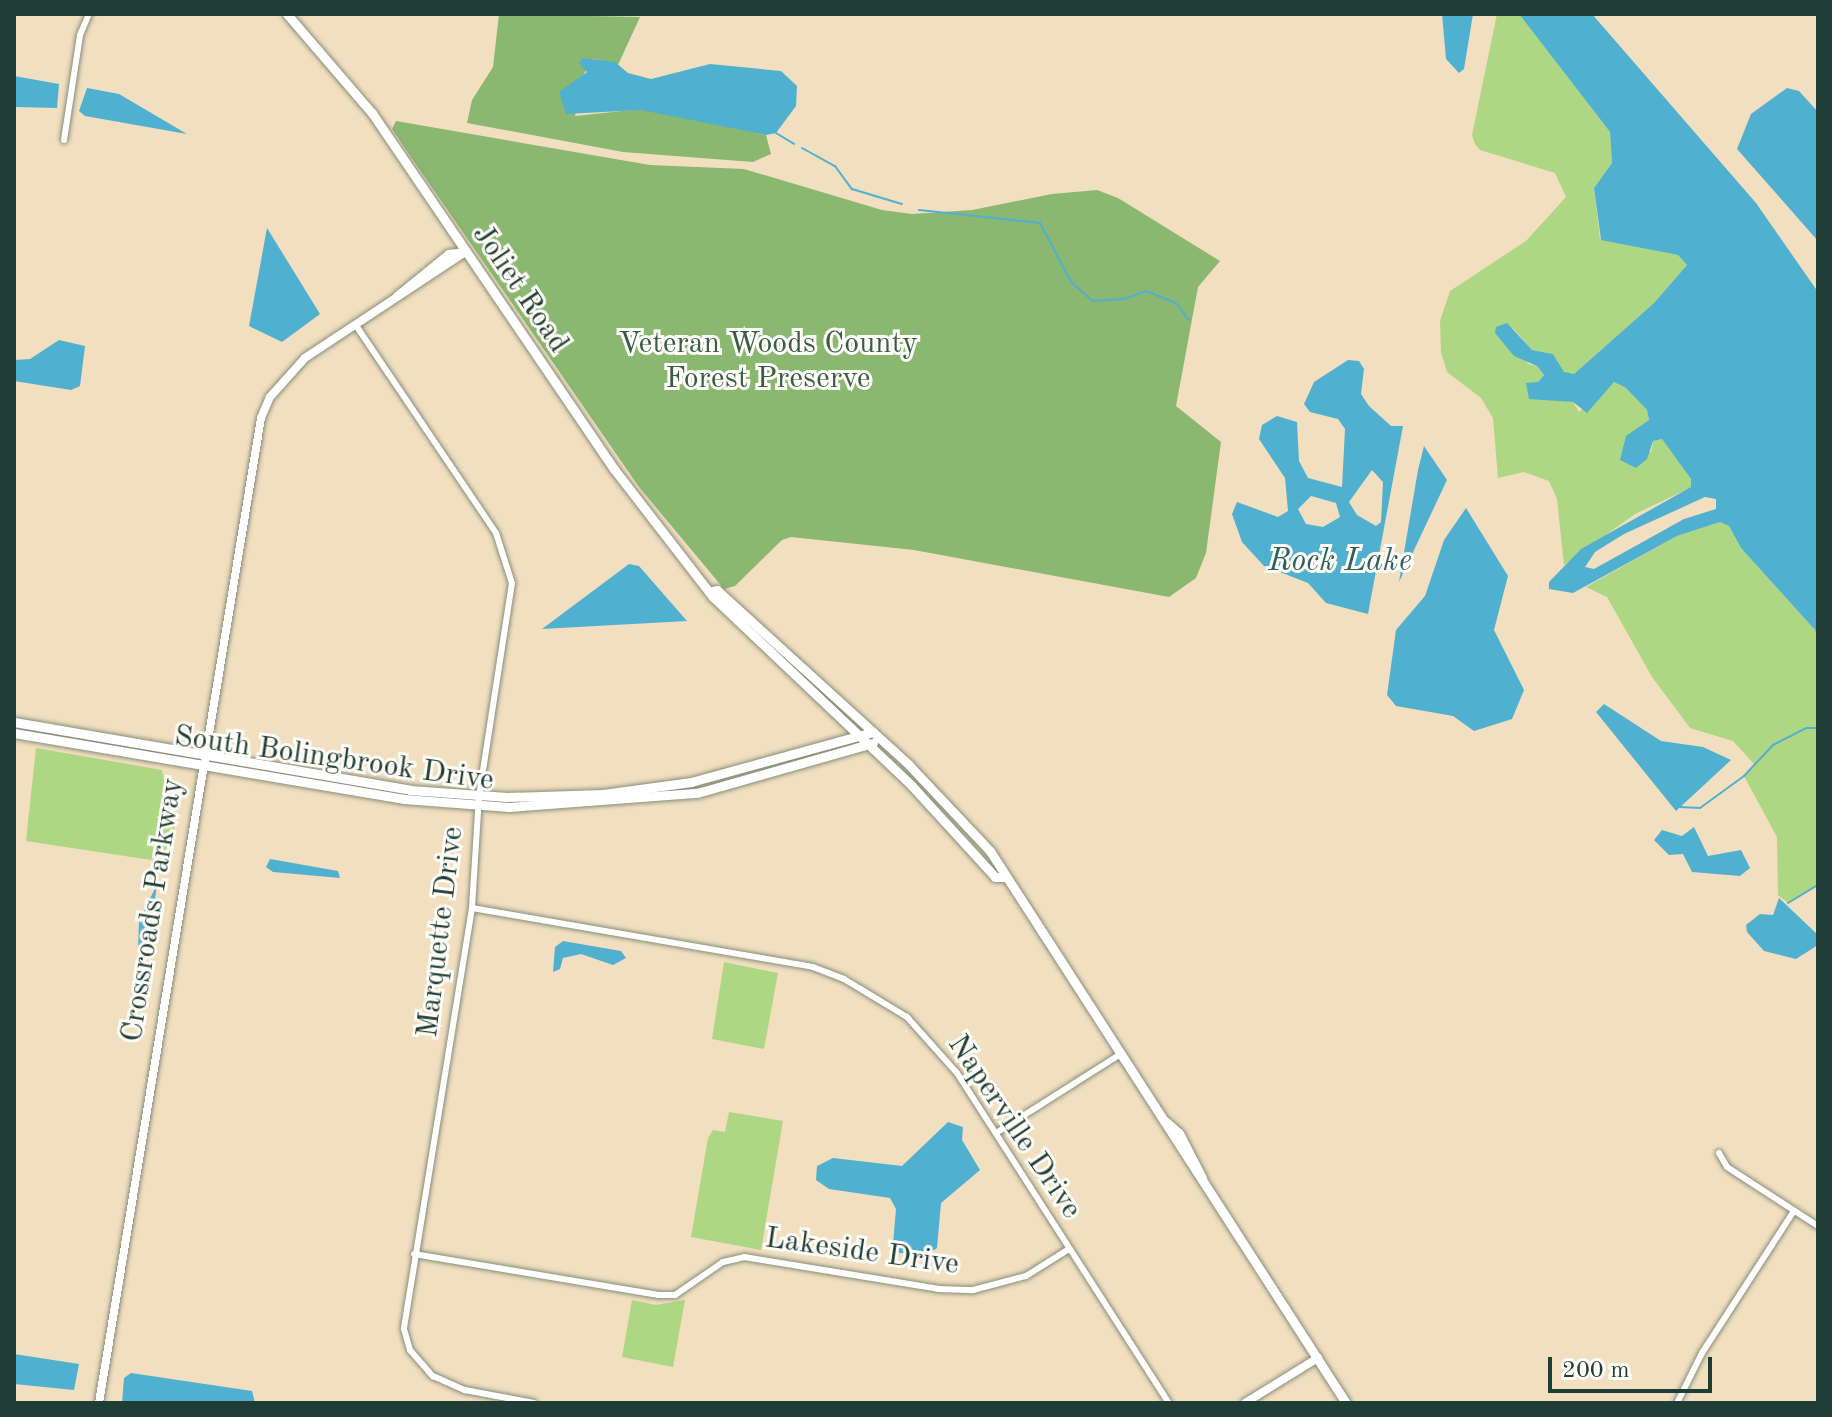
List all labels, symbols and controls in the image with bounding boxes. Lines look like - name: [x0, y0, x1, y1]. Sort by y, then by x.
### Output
- street label: Joliet Road: [464, 218, 576, 360]
- park label: Veteran Woods County Forest Preserve: [618, 326, 918, 396]
- water label: Rock Lake: [1268, 543, 1412, 581]
- street label: South Bolingbrook Drive: [172, 719, 496, 799]
- street label: Crossroads Parkway: [114, 775, 192, 1045]
- street label: Marquette Drive: [410, 824, 472, 1040]
- street label: Naperville Drive: [939, 1028, 1089, 1226]
- street label: Lakeside Drive: [763, 1221, 961, 1283]
- scale bar: [1552, 1341, 1716, 1391]
- text: 200 m: [1562, 1359, 1630, 1383]

